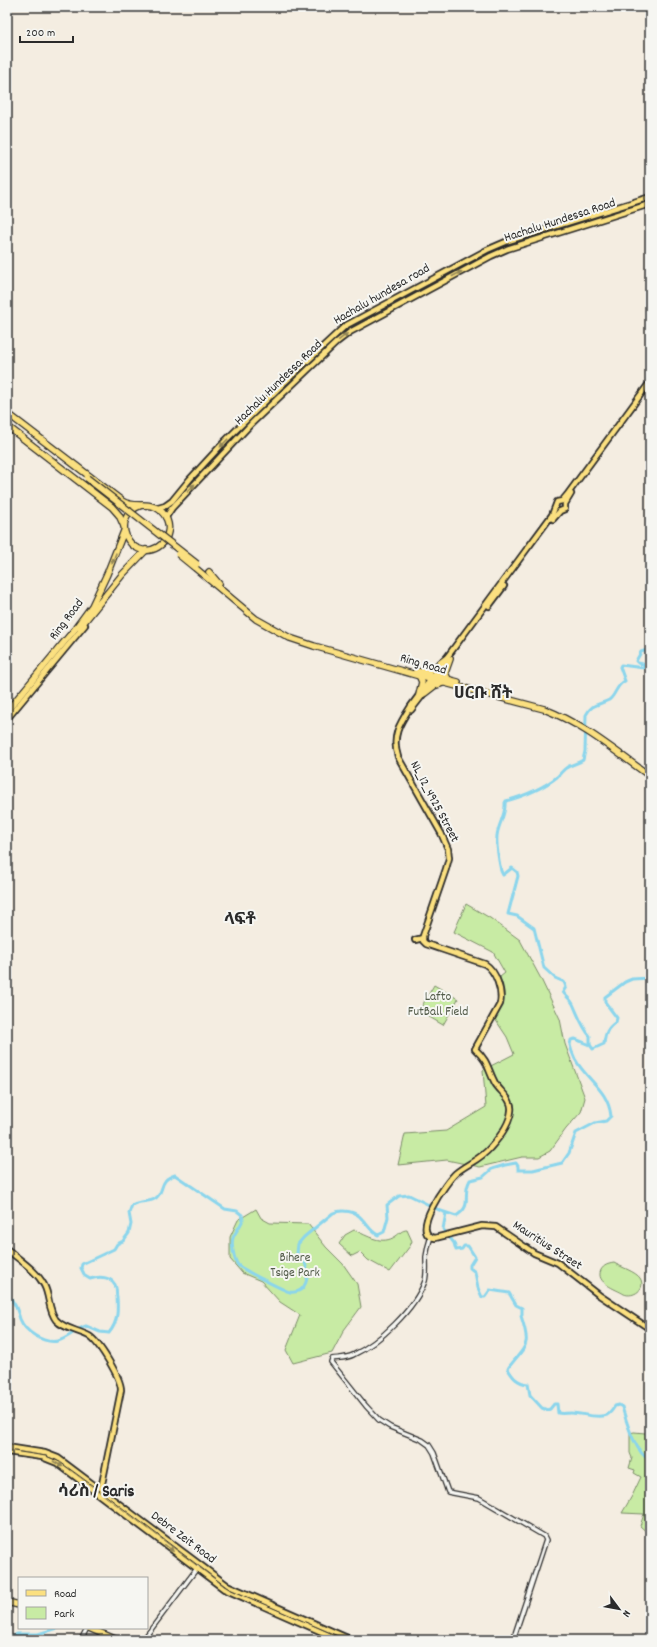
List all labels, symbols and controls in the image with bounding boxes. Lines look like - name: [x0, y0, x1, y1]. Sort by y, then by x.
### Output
- scale bar: [20, 18, 73, 44]
- text: 200 m: [26, 25, 55, 42]
- street label: Hachalu Hundessa Road: [502, 194, 618, 248]
- street label: Hachalu hundesa road: [330, 260, 434, 330]
- one-way arrow: [451, 271, 463, 277]
- one-way arrow: [338, 333, 349, 341]
- street label: Hachalu Hundessa Road: [231, 336, 327, 430]
- one-way arrow: [219, 438, 229, 448]
- one-way arrow: [186, 483, 195, 492]
- one-way arrow: [110, 553, 116, 565]
- street label: Ring Road: [45, 595, 89, 645]
- street label: Ring Road: [397, 649, 449, 681]
- district label: ሀርቡ ሸት: [454, 683, 513, 707]
- street label: NL_12_4925 Street: [405, 758, 464, 846]
- district label: ላፍቶ: [224, 909, 257, 933]
- park label: Lafto FutBall Field: [408, 988, 468, 1022]
- street label: Mauritius Street: [509, 1216, 586, 1276]
- park label: Bihere Tsige Park: [270, 1249, 320, 1283]
- one-way arrow: [52, 1461, 64, 1468]
- district label: ሳሪስ / Saris: [58, 1481, 134, 1505]
- street label: Debre Zeit Road: [146, 1507, 220, 1569]
- one-way arrow: [163, 1544, 174, 1552]
- legend: [18, 1577, 148, 1629]
- text: Road: [54, 1586, 76, 1603]
- north arrow: [599, 1589, 639, 1629]
- text: Park: [54, 1606, 75, 1623]
- text: N: [617, 1607, 634, 1620]

